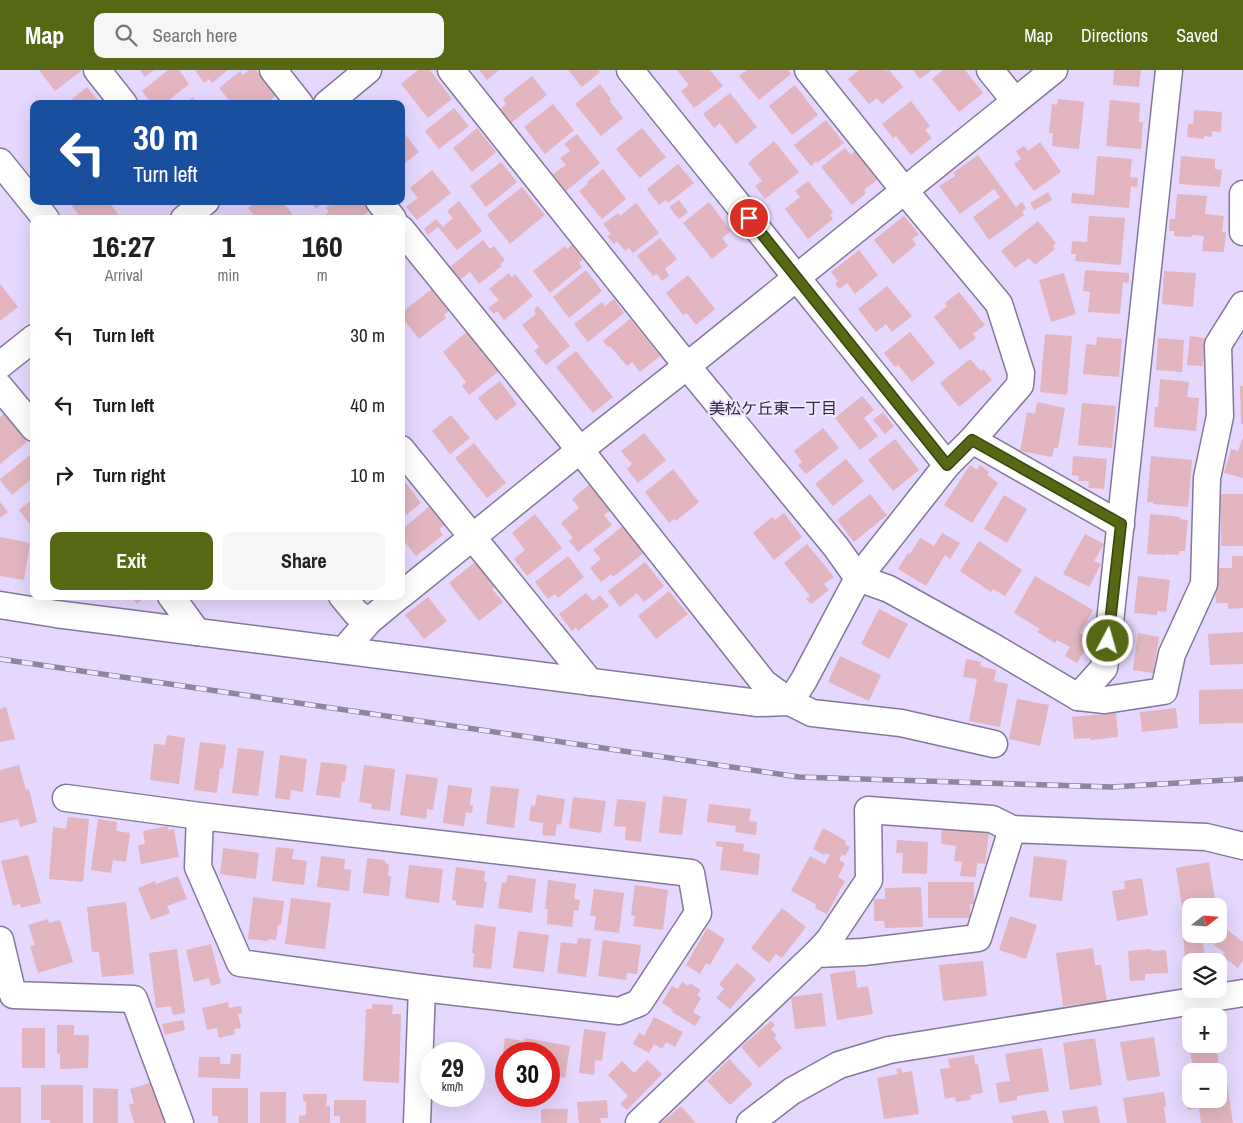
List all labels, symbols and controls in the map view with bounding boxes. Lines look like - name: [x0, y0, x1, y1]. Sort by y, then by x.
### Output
- search box: [94, 13, 444, 58]
- text: Map: [25, 19, 64, 51]
- icon: search: [112, 21, 140, 49]
- text: Search here: [152, 22, 237, 48]
- text: Map: [1024, 23, 1053, 48]
- text: Directions: [1081, 23, 1148, 48]
- text: Saved: [1176, 23, 1218, 48]
- text: 30 m: [133, 114, 198, 161]
- icon: left: [50, 120, 115, 185]
- text: Turn left: [133, 159, 198, 189]
- pin: [728, 197, 770, 239]
- icon: arrive: [735, 204, 763, 232]
- text: 16:27: [92, 226, 155, 266]
- text: 1: [222, 226, 235, 266]
- text: 160: [302, 226, 343, 266]
- text: Arrival: [105, 264, 143, 286]
- text: min: [217, 264, 239, 286]
- text: m: [317, 264, 328, 286]
- icon: left: [50, 321, 78, 349]
- text: Turn left: [93, 322, 154, 348]
- text: 30 m: [350, 322, 385, 348]
- icon: left: [50, 391, 78, 419]
- text: Turn left: [93, 392, 154, 418]
- text: 40 m: [350, 392, 385, 418]
- district label: 美松ケ丘東一丁目: [709, 397, 837, 419]
- icon: right: [50, 461, 78, 489]
- text: Turn right: [93, 462, 165, 488]
- text: 10 m: [350, 462, 385, 488]
- button: Exit: [50, 532, 213, 590]
- button: Share: [223, 532, 385, 590]
- position arrow: [1081, 614, 1133, 666]
- north arrow: [1182, 898, 1228, 942]
- map controls: [1182, 898, 1227, 1108]
- button: layers: [1182, 953, 1227, 998]
- button: +: [1182, 1008, 1227, 1053]
- speed limit sign: 30: [495, 1042, 560, 1107]
- text: 29: [441, 1051, 464, 1085]
- button: −: [1182, 1063, 1227, 1108]
- text: km/h: [442, 1079, 463, 1095]

